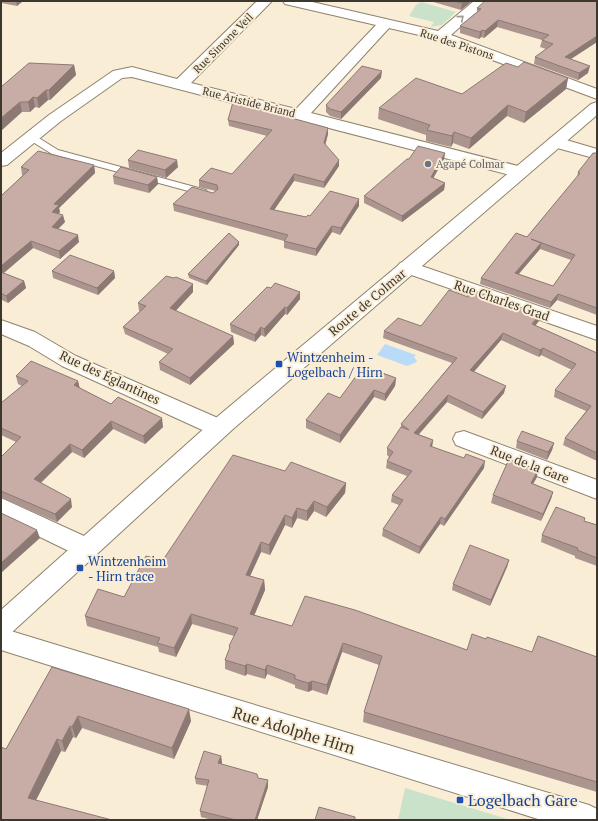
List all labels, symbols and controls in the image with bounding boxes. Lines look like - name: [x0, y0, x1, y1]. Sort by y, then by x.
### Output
- street label: Rue Simone Veil: [190, 10, 256, 76]
- one-way arrow: [457, 16, 464, 23]
- street label: Rue des Pistons: [418, 25, 496, 63]
- street label: Rue Aristide Briand: [201, 84, 297, 120]
- place label: Agapé Colmar: [436, 157, 505, 171]
- marker: Agapé Colmar: [423, 159, 433, 169]
- street label: Route de Colmar: [324, 264, 410, 340]
- street label: Rue Charles Grad: [452, 275, 552, 325]
- street label: Rue des Églantines: [57, 346, 163, 408]
- place label: Wintzenheim - Logelbach / Hirn: [287, 348, 383, 381]
- marker: Wintzenheim - Logelbach / Hirn: [274, 359, 284, 369]
- street label: Rue de la Gare: [488, 441, 572, 487]
- place label: Wintzenheim - Hirn trace: [88, 552, 166, 585]
- marker: Wintzenheim - Hirn trace: [75, 563, 85, 573]
- street label: Rue Adolphe Hirn: [230, 701, 358, 759]
- place label: Logelbach Gare: [468, 789, 578, 811]
- marker: Logelbach Gare: [455, 795, 465, 805]

